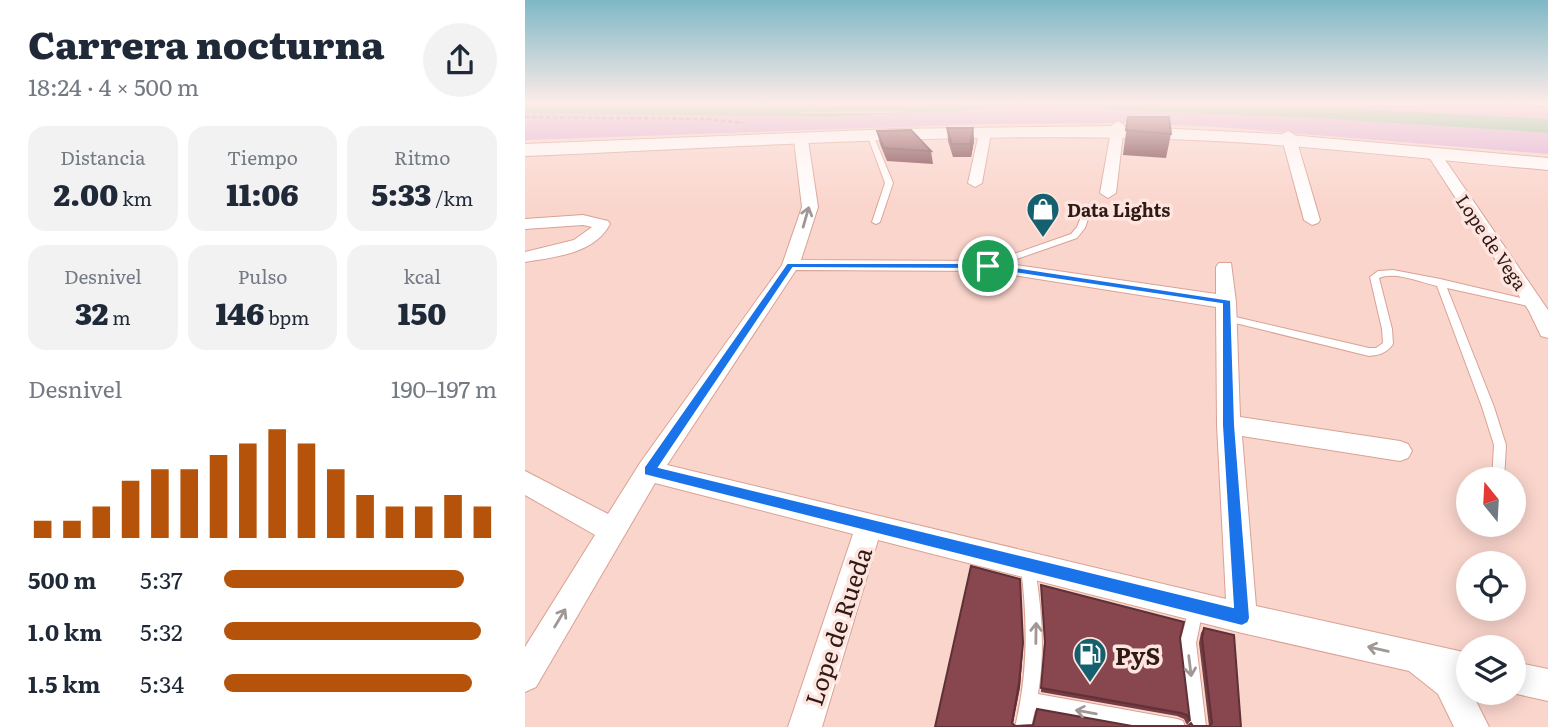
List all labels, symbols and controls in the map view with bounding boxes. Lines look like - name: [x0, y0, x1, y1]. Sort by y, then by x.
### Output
- text: Carrera nocturna: [28, 14, 384, 71]
- button: share: [423, 23, 497, 97]
- text: 18:24 · 4 × 500 m: [28, 69, 199, 103]
- text: Distancia: [60, 143, 145, 171]
- text: Tiempo: [227, 143, 298, 171]
- text: Ritmo: [394, 143, 450, 171]
- text: 2.00: [54, 171, 118, 215]
- text: 11:06: [226, 171, 299, 215]
- text: 5:33: [371, 171, 431, 215]
- text: km: [118, 184, 152, 212]
- text: /km: [431, 184, 473, 212]
- street label: Lope de Vega: [1450, 189, 1534, 295]
- shop icon: Data Lights: [1024, 190, 1062, 239]
- place label: Data Lights: [1067, 196, 1170, 223]
- one-way arrow: [800, 206, 813, 228]
- pin: [958, 236, 1018, 296]
- icon: arrive: [969, 247, 1007, 285]
- text: Desnivel: [64, 262, 142, 290]
- text: Pulso: [238, 262, 287, 290]
- text: kcal: [403, 262, 441, 290]
- text: 32: [75, 290, 108, 334]
- text: 146: [216, 290, 264, 334]
- text: 150: [398, 290, 446, 334]
- text: m: [108, 303, 131, 331]
- text: bpm: [264, 303, 309, 331]
- text: Desnivel: [28, 371, 122, 405]
- text: 190–197 m: [391, 371, 497, 405]
- north arrow: [1456, 467, 1526, 537]
- map controls: [1456, 467, 1526, 705]
- street label: Lope de Rueda: [795, 542, 879, 710]
- button: locate: [1456, 551, 1526, 621]
- text: 500 m: [28, 562, 96, 596]
- text: 5:37: [140, 562, 183, 596]
- one-way arrow: [553, 608, 567, 628]
- text: 1.0 km: [28, 614, 102, 648]
- text: 5:32: [140, 614, 183, 648]
- one-way arrow: [1029, 622, 1042, 645]
- fuel station icon: PyS: [1071, 635, 1109, 684]
- button: layers: [1456, 635, 1526, 705]
- place label: PyS: [1115, 637, 1160, 672]
- one-way arrow: [1367, 642, 1390, 655]
- one-way arrow: [1184, 654, 1197, 677]
- text: 1.5 km: [28, 666, 101, 700]
- text: 5:34: [140, 666, 184, 700]
- one-way arrow: [1075, 705, 1098, 718]

